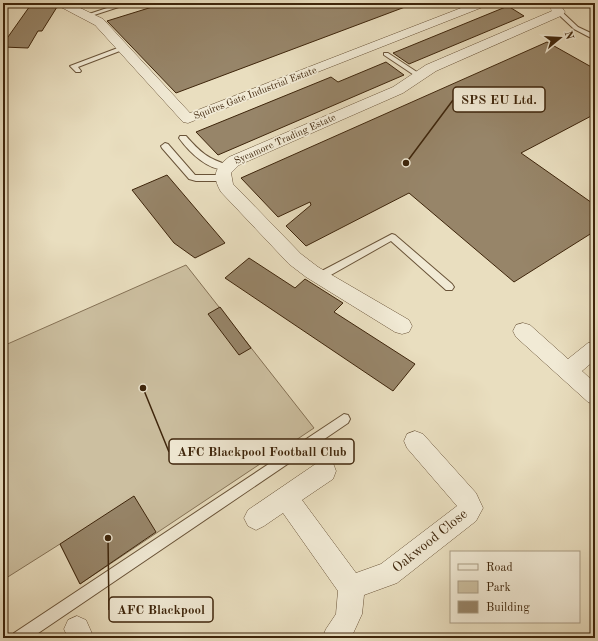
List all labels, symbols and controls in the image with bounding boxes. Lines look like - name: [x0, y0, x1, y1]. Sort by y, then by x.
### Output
- north arrow: [540, 18, 580, 58]
- text: N: [562, 30, 575, 42]
- street label: Squires Gate Industrial Estate: [192, 65, 318, 121]
- callout: SPS EU Ltd.: [453, 87, 545, 112]
- text: SPS EU Ltd.: [461, 94, 537, 107]
- street label: Sycamore Trading Estate: [233, 112, 338, 166]
- callout: AFC Blackpool Football Club: [169, 439, 354, 464]
- text: AFC Blackpool Football Club: [177, 446, 347, 459]
- street label: Oakwood Close: [390, 507, 470, 575]
- legend: [450, 551, 580, 623]
- text: Road: [486, 562, 513, 574]
- text: Park: [486, 582, 511, 594]
- callout: AFC Blackpool: [109, 597, 213, 622]
- text: Building: [486, 602, 530, 614]
- text: AFC Blackpool: [117, 604, 205, 617]

